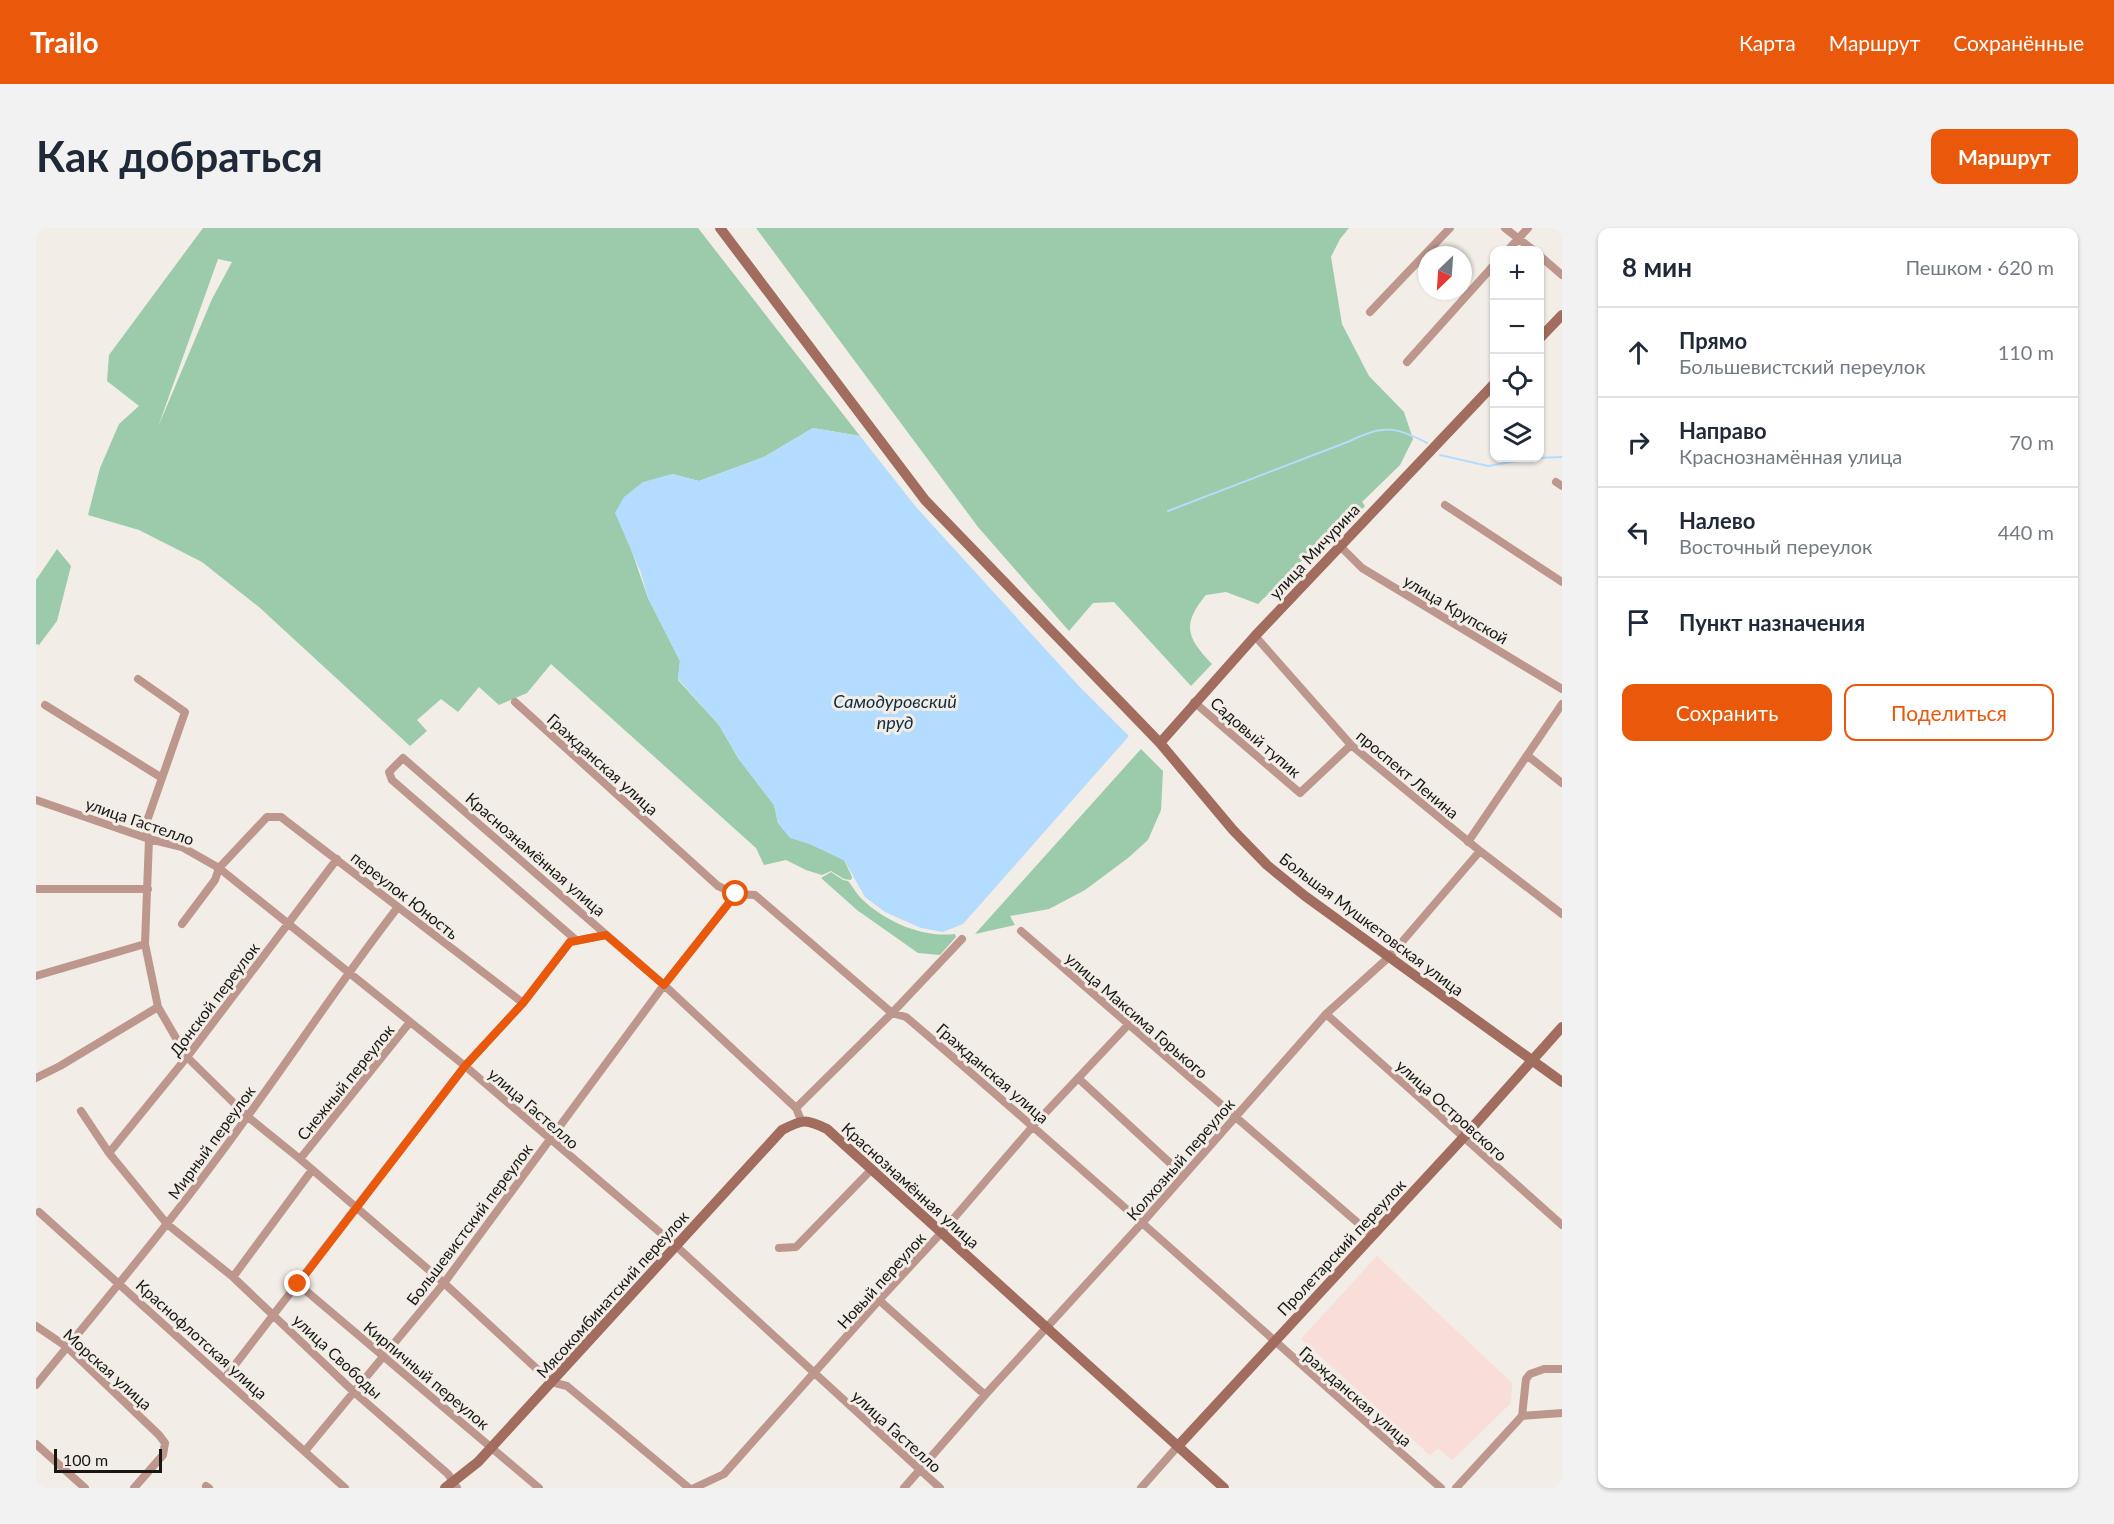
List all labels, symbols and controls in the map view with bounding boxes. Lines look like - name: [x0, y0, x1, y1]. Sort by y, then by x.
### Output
- text: Trailo: [30, 25, 99, 59]
- text: Карта: [1739, 30, 1796, 55]
- text: Маршрут: [1829, 30, 1920, 55]
- text: Сохранённые: [1953, 30, 2084, 55]
- button: Маршрут: [1931, 129, 2078, 184]
- text: Как добраться: [36, 131, 323, 181]
- north arrow: [1418, 246, 1472, 300]
- map controls: [1490, 246, 1544, 462]
- button: +: [1490, 246, 1544, 300]
- text: 8 мин: [1622, 251, 1692, 283]
- text: Пешком · 620 m: [1905, 255, 2054, 279]
- button: −: [1490, 300, 1544, 354]
- text: Прямо: [1679, 327, 1747, 354]
- icon: ahead: [1622, 336, 1655, 369]
- text: 110 m: [1998, 340, 2054, 364]
- button: locate: [1490, 354, 1544, 408]
- text: Большевистский переулок: [1679, 354, 1926, 378]
- button: layers: [1490, 408, 1544, 462]
- text: Направо: [1679, 417, 1767, 444]
- icon: right: [1622, 426, 1655, 459]
- text: 70 m: [2009, 430, 2054, 454]
- text: Краснознамённая улица: [1679, 444, 1902, 468]
- street label: улица Мичурина: [1265, 499, 1363, 603]
- text: Налево: [1679, 507, 1755, 534]
- icon: left: [1622, 516, 1655, 549]
- text: 440 m: [1998, 520, 2054, 544]
- text: Восточный переулок: [1679, 534, 1872, 558]
- street label: улица Крупской: [1400, 570, 1512, 648]
- icon: arrive: [1622, 606, 1655, 639]
- text: Пункт назначения: [1679, 609, 1865, 636]
- button: Сохранить: [1622, 684, 1832, 741]
- button: Поделиться: [1844, 684, 2054, 741]
- water label: Самодуровский пруд: [833, 690, 957, 733]
- street label: Садовый тупик: [1207, 693, 1305, 782]
- street label: Гражданская улица: [544, 709, 662, 819]
- street label: проспект Ленина: [1353, 726, 1463, 822]
- street label: Краснознамённая улица: [462, 788, 610, 920]
- street label: улица Гастелло: [83, 794, 197, 848]
- street label: переулок Юность: [348, 847, 463, 943]
- street label: Большая Мушкетовская улица: [1276, 849, 1468, 999]
- route start: [722, 880, 748, 906]
- street label: Донской переулок: [165, 938, 263, 1059]
- street label: улица Максима Горького: [1062, 948, 1212, 1082]
- street label: Гражданская улица: [933, 1019, 1053, 1127]
- street label: Снежный переулок: [293, 1020, 398, 1144]
- street label: улица Островского: [1393, 1055, 1511, 1165]
- street label: улица Гастелло: [485, 1064, 583, 1152]
- street label: Мирный переулок: [163, 1081, 259, 1202]
- street label: Колхозный переулок: [1122, 1094, 1238, 1224]
- street label: Краснознамённая улица: [838, 1118, 984, 1252]
- street label: Большевистский переулок: [402, 1139, 536, 1308]
- street label: Пролетарский переулок: [1273, 1174, 1410, 1319]
- street label: Мясокомбинатский переулок: [532, 1206, 692, 1381]
- street label: Новый переулок: [833, 1228, 930, 1332]
- route end: [284, 1270, 310, 1296]
- street label: Краснофлотская улица: [133, 1275, 271, 1403]
- street label: улица Свободы: [289, 1310, 387, 1402]
- street label: Кирпичный переулок: [360, 1317, 494, 1434]
- street label: Морская улица: [60, 1324, 156, 1414]
- street label: Гражданская улица: [1296, 1342, 1416, 1450]
- street label: улица Гастелло: [848, 1386, 946, 1476]
- scale bar: [54, 1446, 162, 1474]
- text: 100 m: [63, 1450, 108, 1469]

